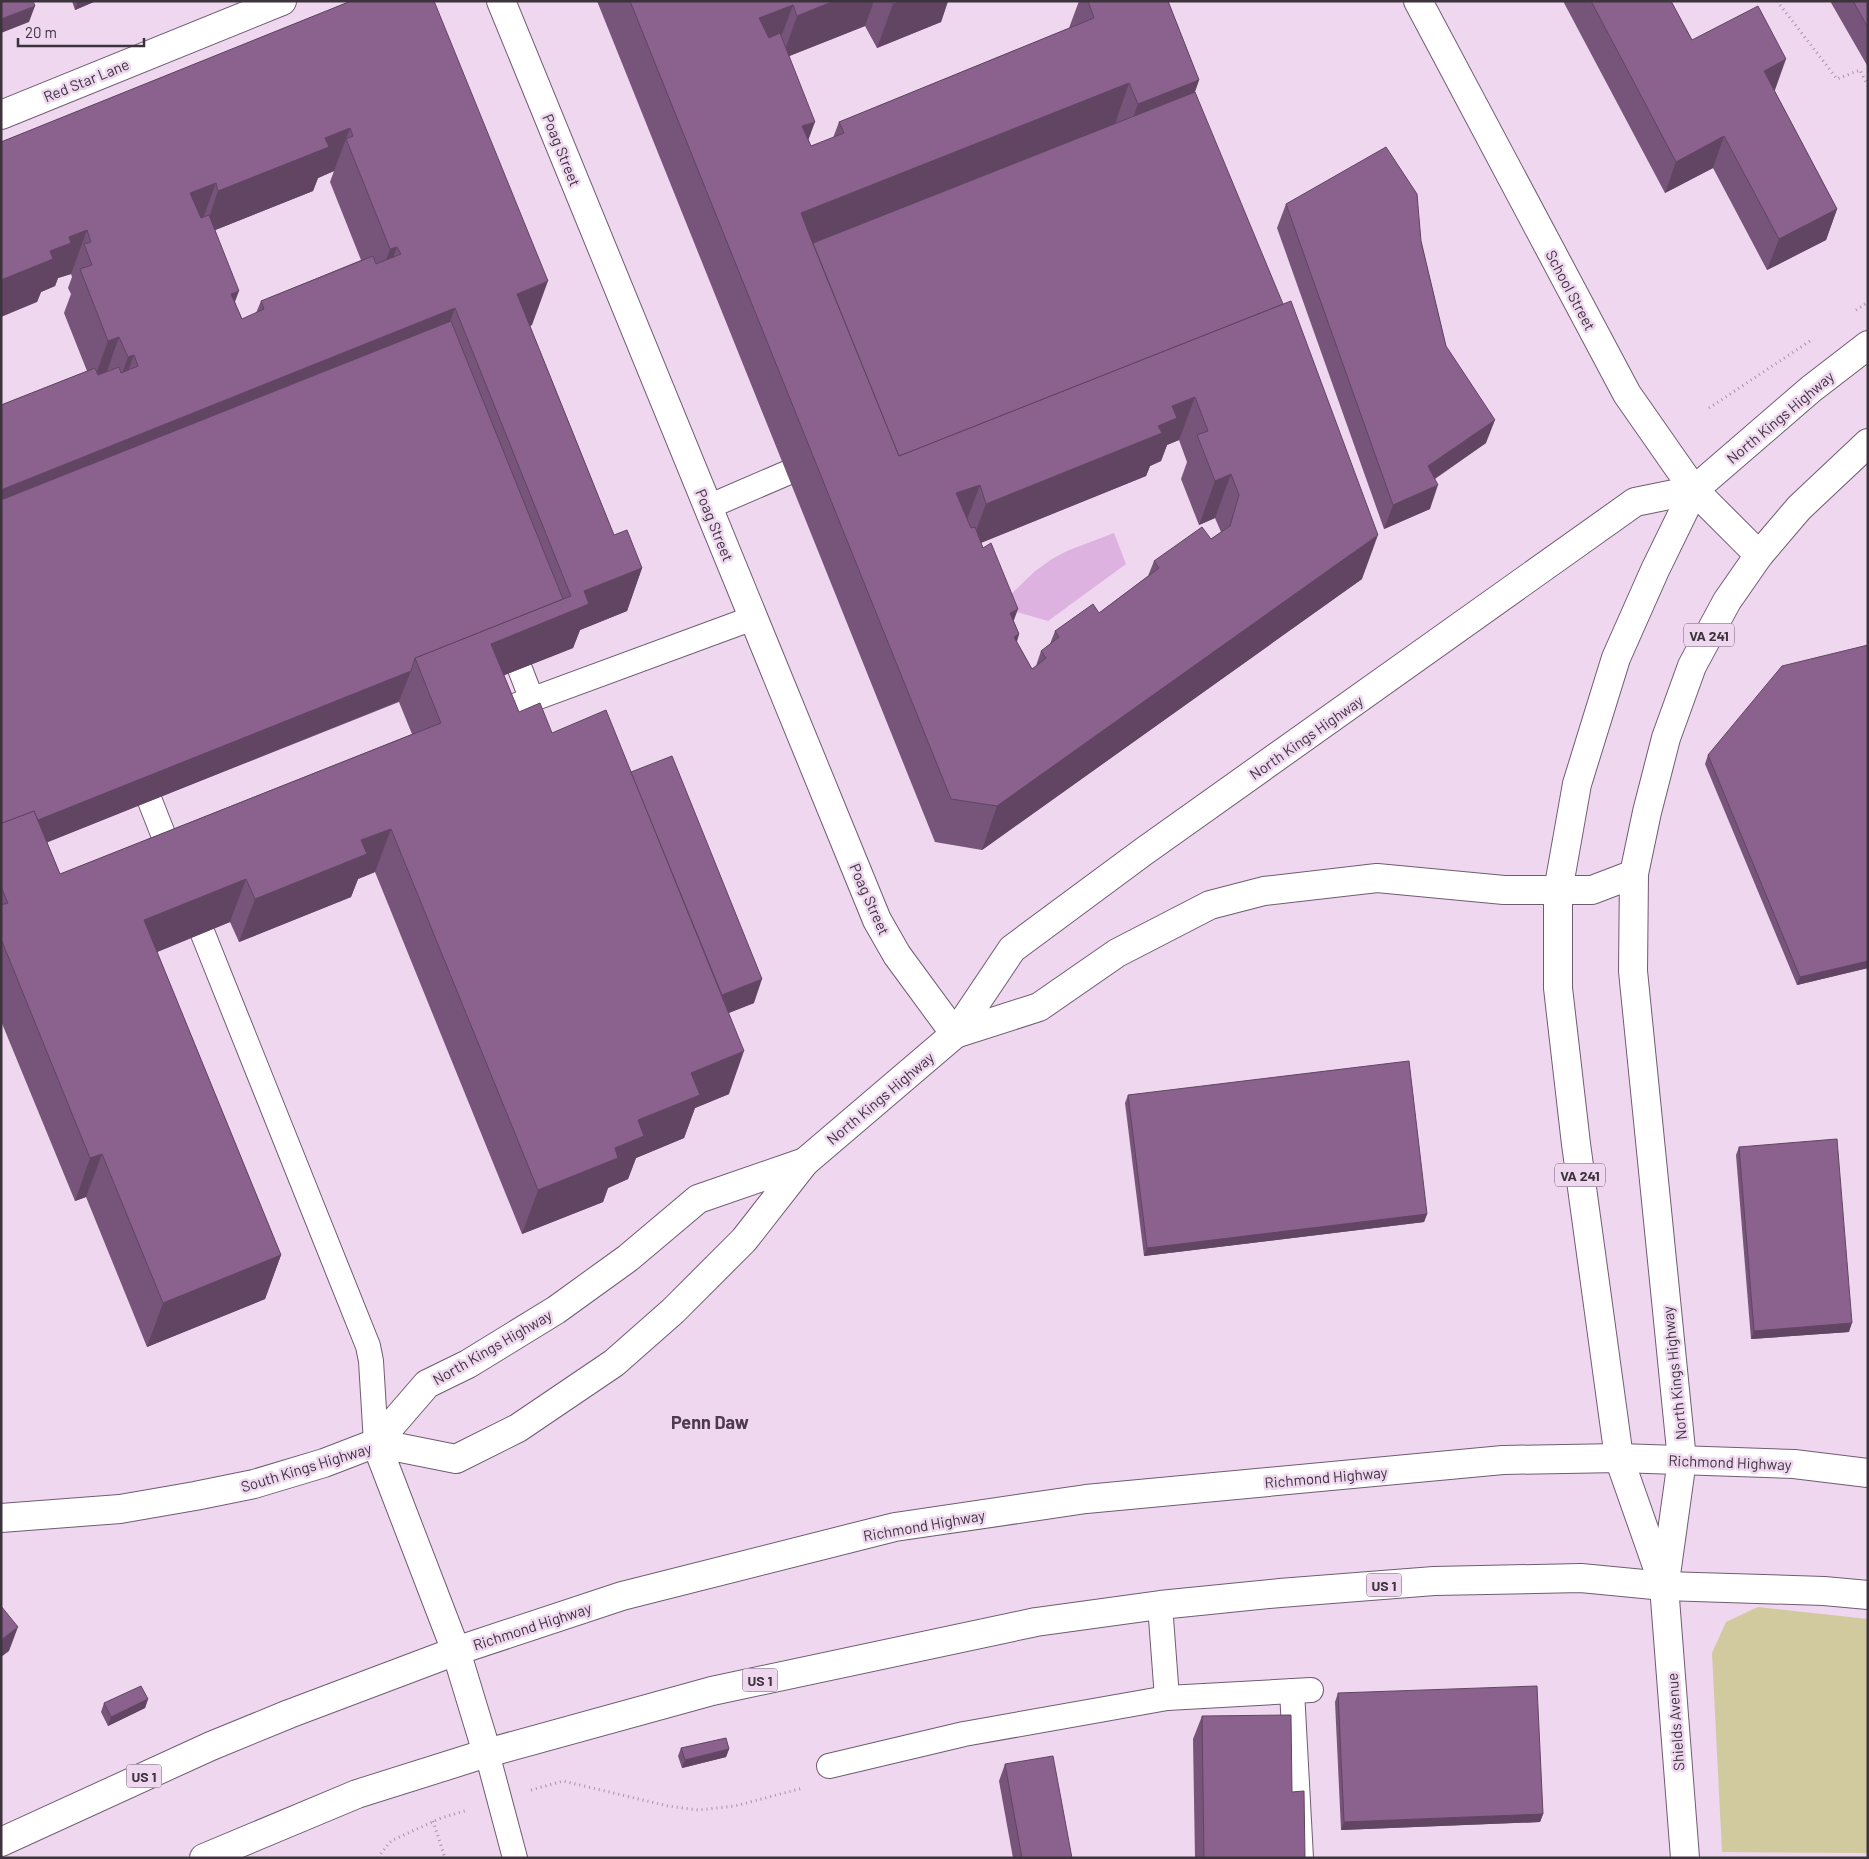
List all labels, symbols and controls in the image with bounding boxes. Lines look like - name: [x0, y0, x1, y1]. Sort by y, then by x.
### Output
- scale bar: [18, 15, 144, 47]
- text: 20 m: [25, 23, 57, 41]
- street label: Red Star Lane: [41, 55, 131, 105]
- street label: Poag Street: [539, 111, 585, 189]
- street label: School Street: [1542, 247, 1600, 333]
- street label: North Kings Highway: [1723, 367, 1837, 467]
- street label: Poag Street: [692, 486, 738, 564]
- road number: VA 241: [1684, 624, 1734, 646]
- street label: North Kings Highway: [1246, 691, 1366, 783]
- street label: Poag Street: [846, 860, 894, 938]
- street label: North Kings Highway: [823, 1048, 937, 1148]
- road number: VA 241: [1555, 1164, 1605, 1186]
- street label: North Kings Highway: [1658, 1305, 1690, 1441]
- street label: North Kings Highway: [429, 1306, 555, 1388]
- district label: Penn Daw: [671, 1411, 749, 1433]
- street label: South Kings Highway: [239, 1439, 373, 1495]
- street label: Richmond Highway: [1668, 1451, 1792, 1473]
- street label: Richmond Highway: [1264, 1463, 1388, 1491]
- street label: Richmond Highway: [862, 1505, 986, 1545]
- road number: US 1: [1366, 1574, 1402, 1596]
- street label: Richmond Highway: [471, 1598, 593, 1654]
- road number: US 1: [742, 1668, 778, 1692]
- street label: Shields Avenue: [1663, 1672, 1687, 1772]
- road number: US 1: [126, 1764, 162, 1788]

